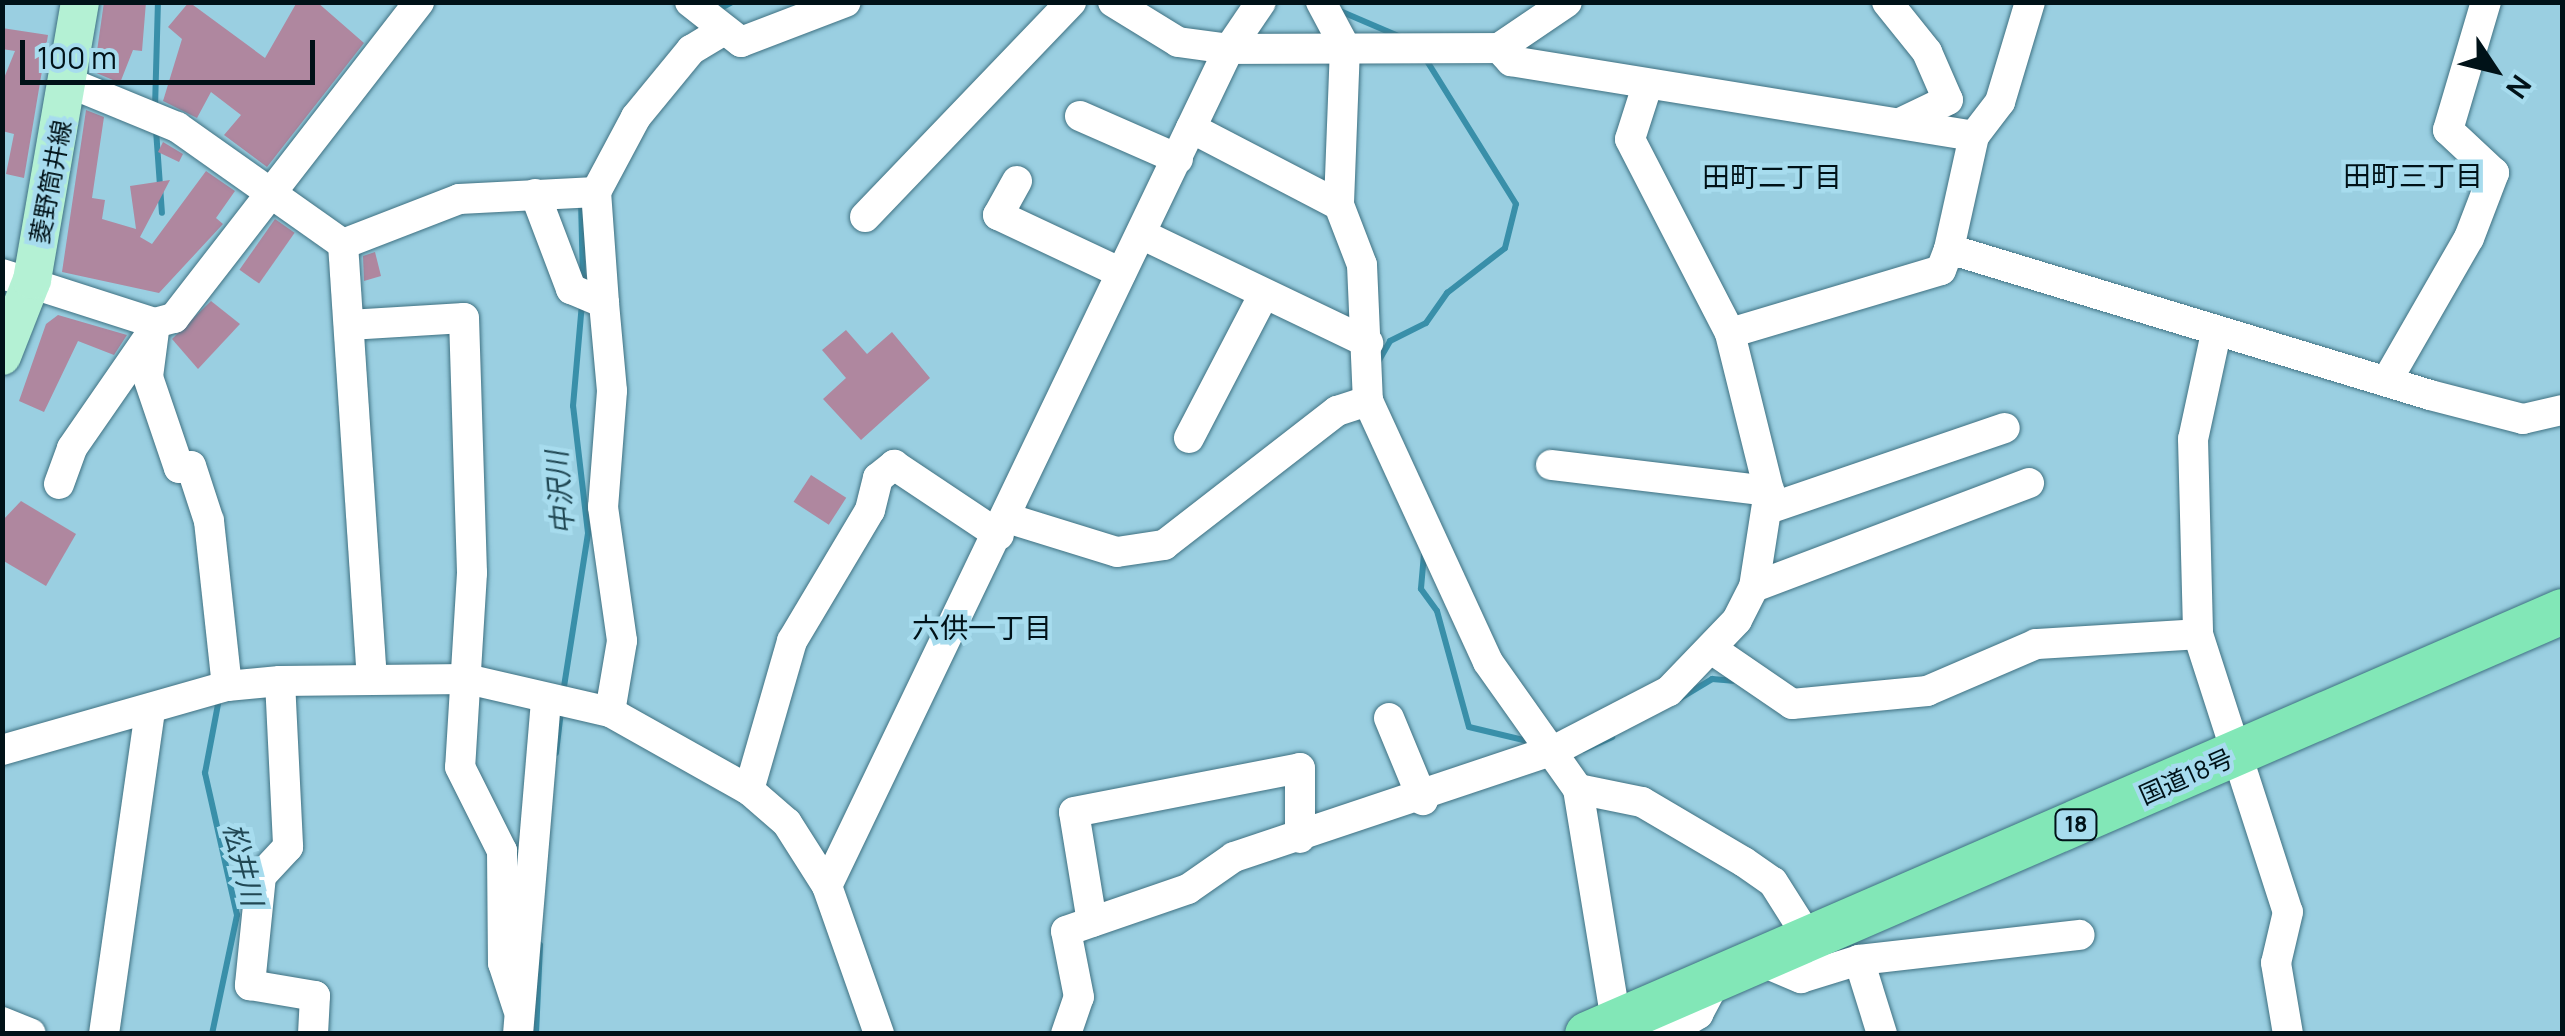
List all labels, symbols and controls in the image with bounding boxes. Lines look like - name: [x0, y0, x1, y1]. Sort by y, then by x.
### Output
- scale bar: [25, 20, 320, 82]
- north arrow: [2445, 20, 2545, 120]
- text: 100 m: [37, 37, 117, 78]
- text: N: [2498, 68, 2541, 106]
- street label: 菱野筒井線: [24, 118, 78, 246]
- district label: 田町三丁目: [2343, 158, 2483, 192]
- district label: 田町二丁目: [1702, 159, 1842, 193]
- water label: 中沢川: [539, 450, 579, 536]
- district label: 六供一丁目: [912, 610, 1052, 644]
- street label: 国道18号: [2135, 743, 2237, 811]
- road number: 18: [2054, 808, 2098, 842]
- water label: 松井川: [218, 819, 270, 909]

